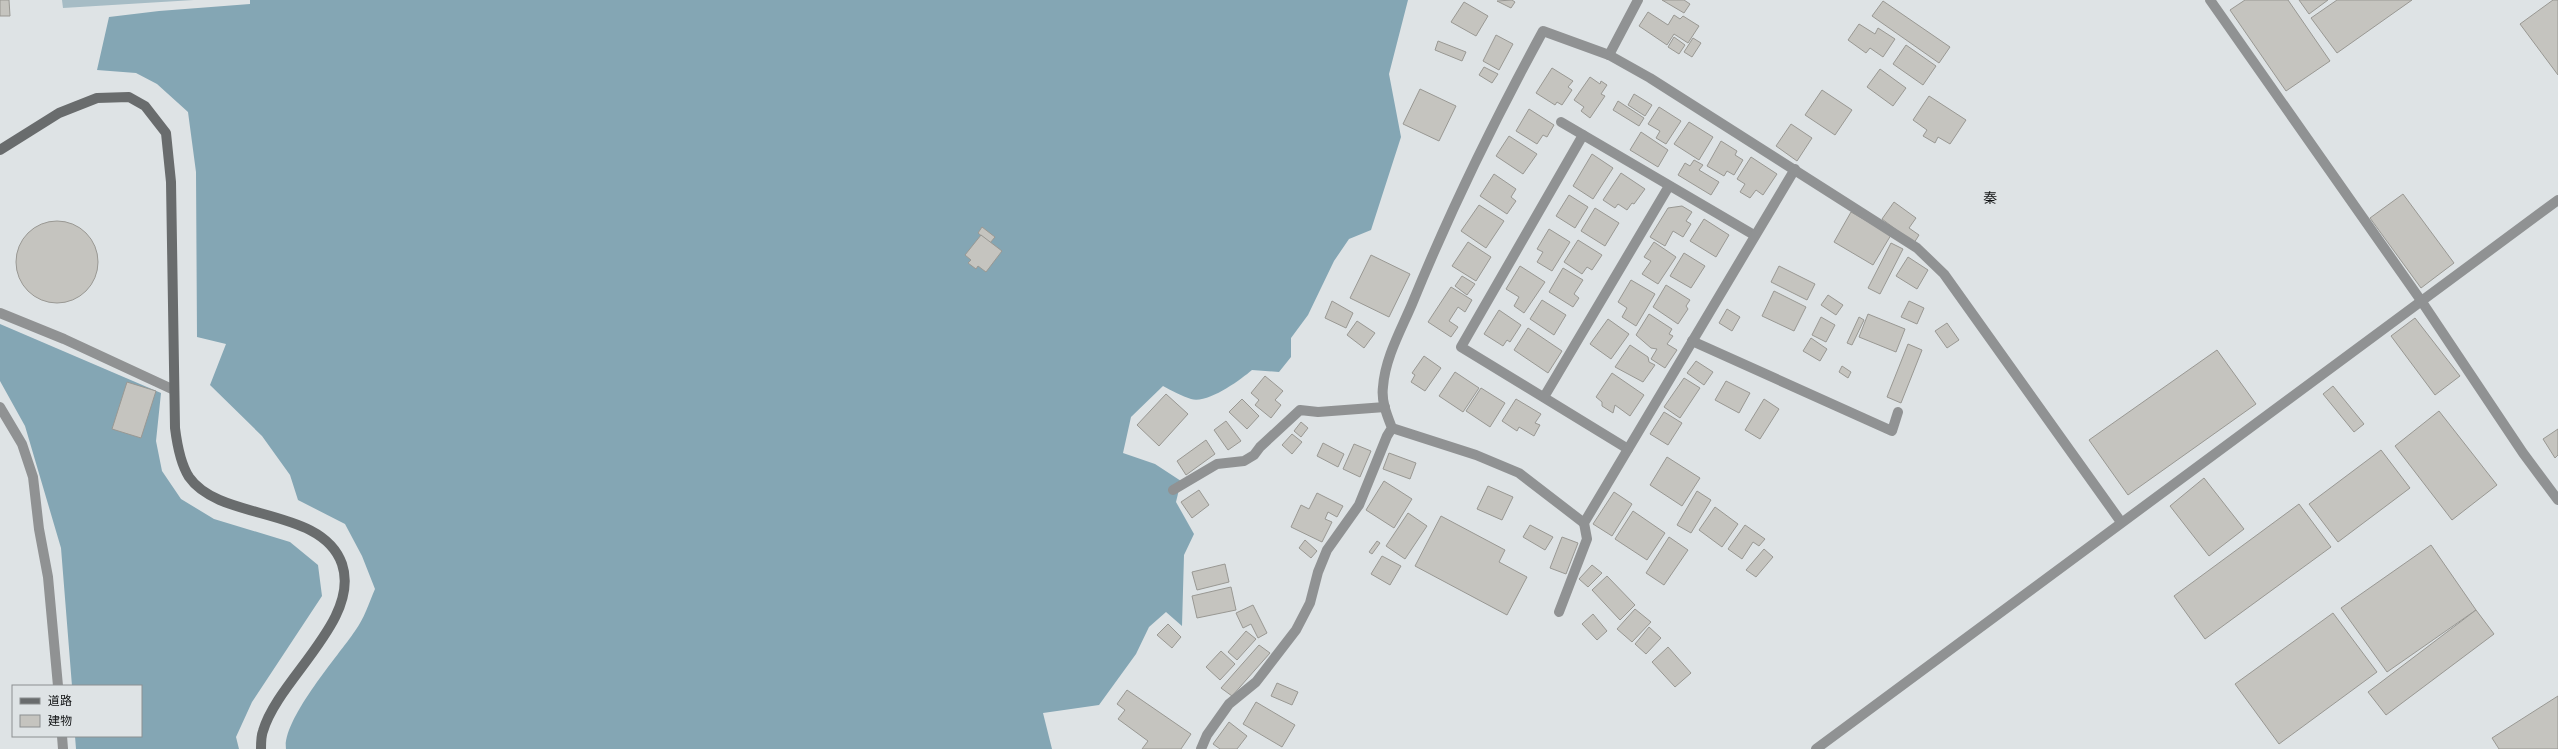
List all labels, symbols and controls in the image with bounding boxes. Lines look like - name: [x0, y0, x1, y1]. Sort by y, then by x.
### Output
- district label: 秦: [1983, 188, 1997, 207]
- legend: [12, 685, 142, 737]
- text: 道路: [48, 692, 72, 709]
- text: 建物: [48, 712, 72, 729]

